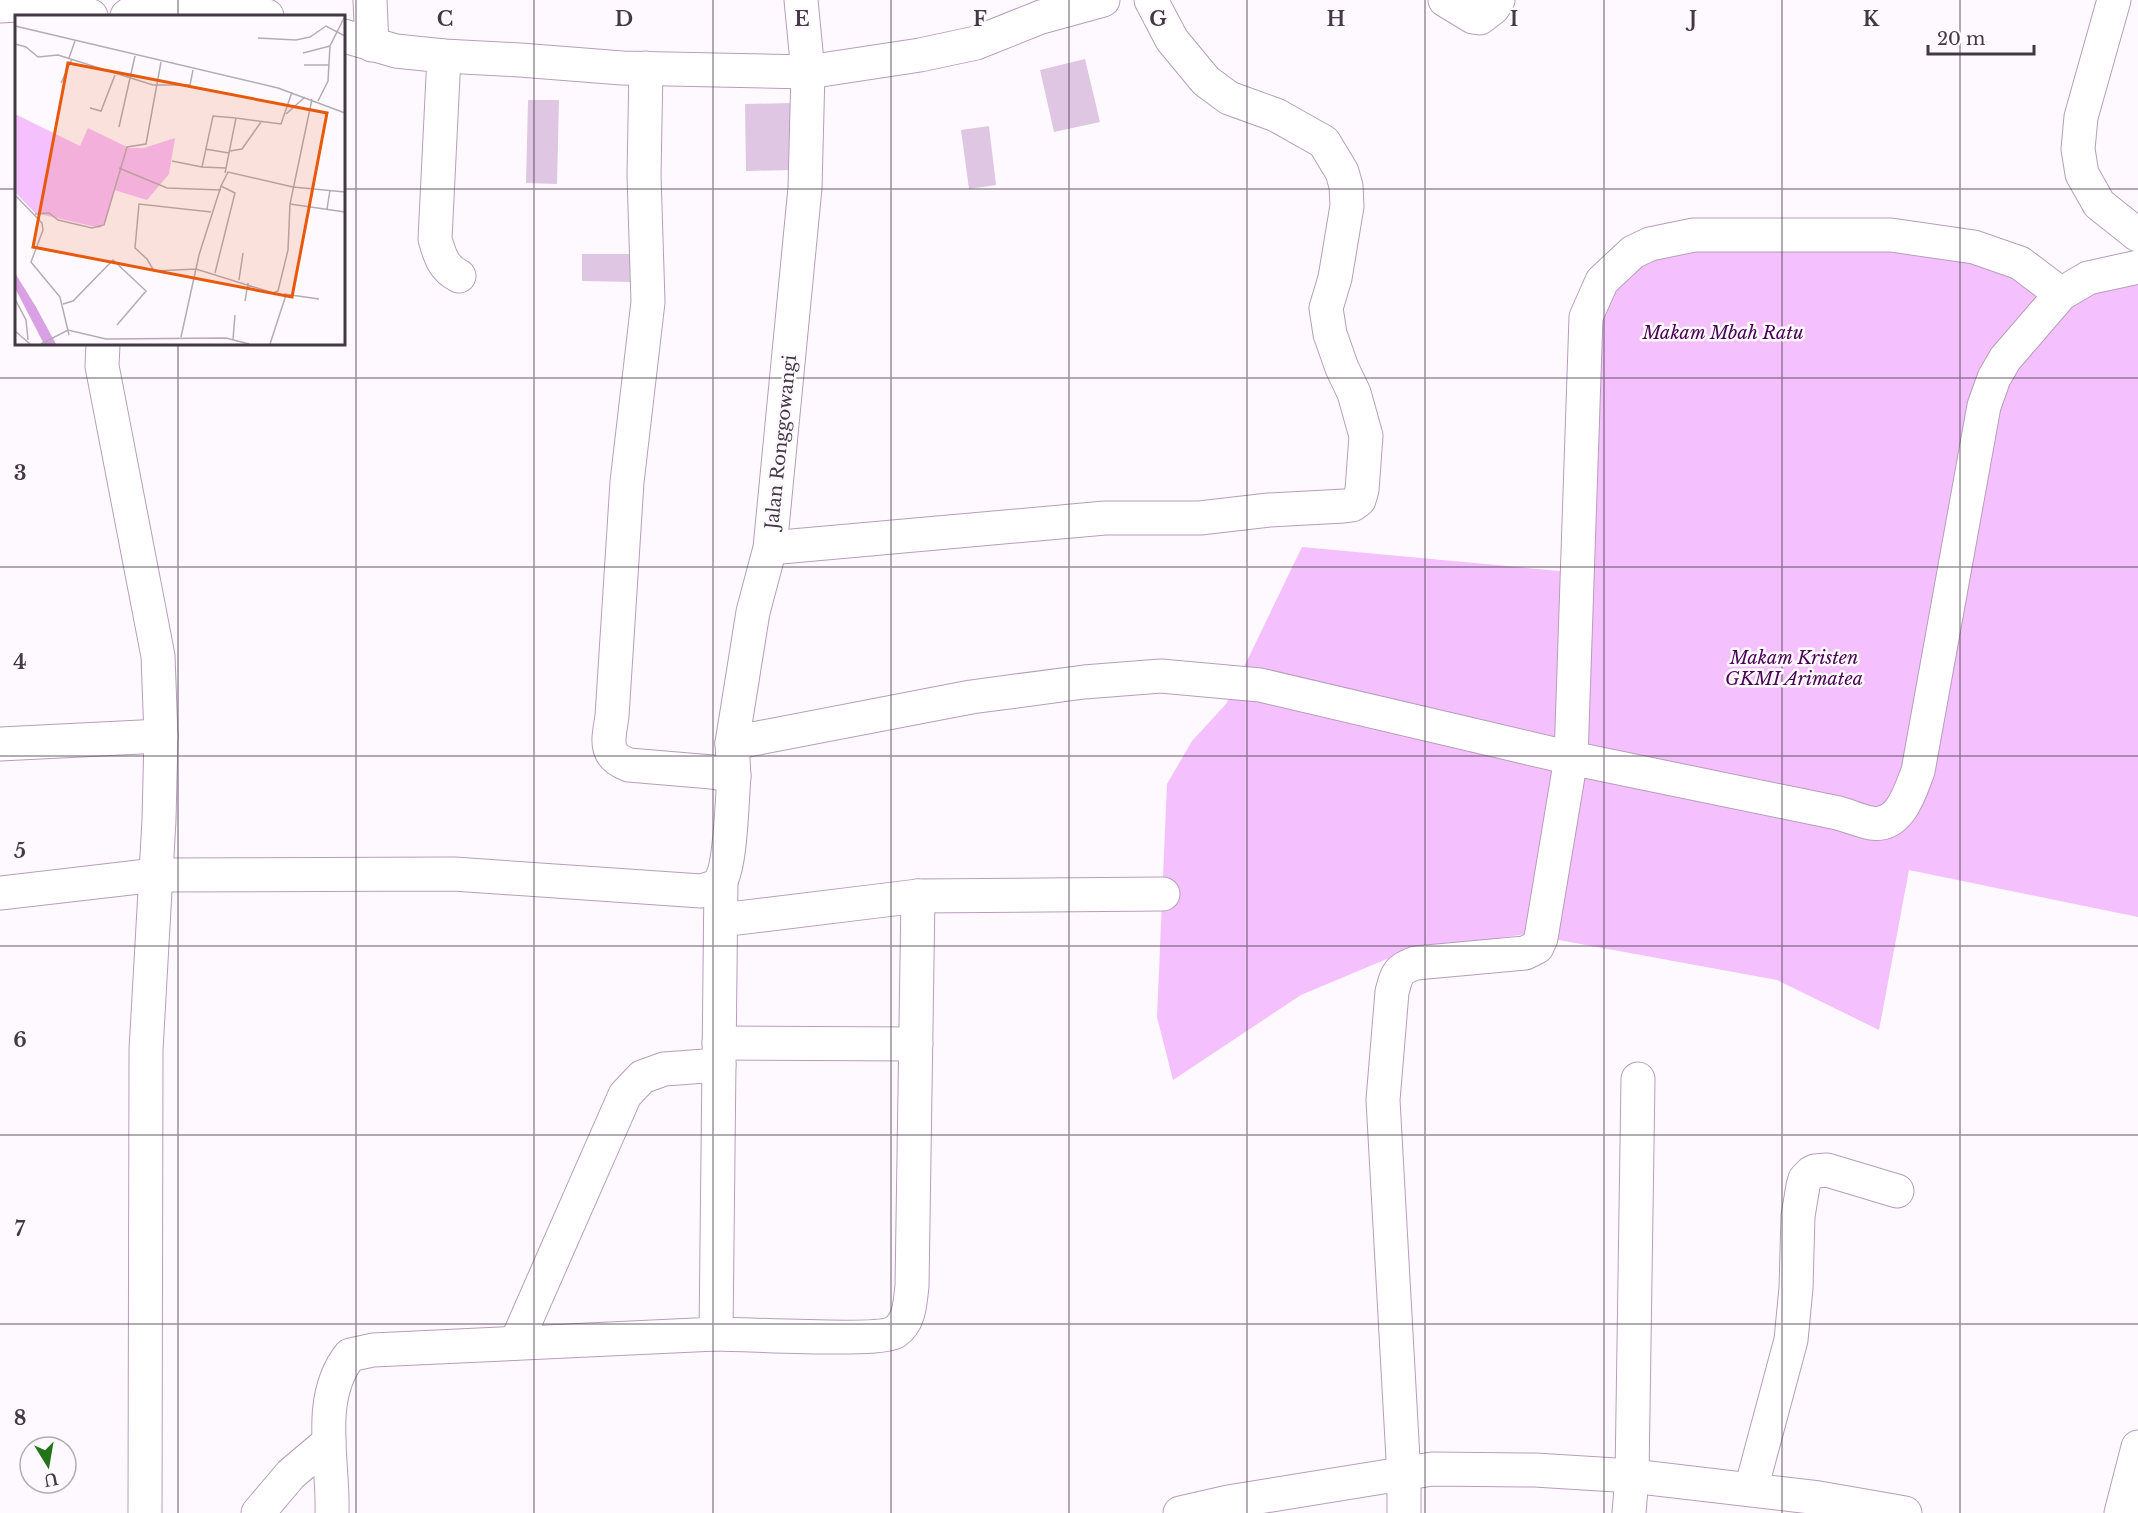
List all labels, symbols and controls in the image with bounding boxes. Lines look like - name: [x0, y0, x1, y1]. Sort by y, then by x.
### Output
- text: C: [437, 7, 453, 31]
- text: D: [615, 7, 633, 31]
- text: E: [794, 7, 810, 31]
- text: F: [973, 7, 987, 31]
- text: G: [1149, 7, 1167, 31]
- text: H: [1327, 7, 1346, 31]
- text: I: [1510, 7, 1518, 31]
- text: J: [1685, 7, 1697, 31]
- text: K: [1863, 7, 1880, 31]
- inset map: [15, 15, 345, 345]
- scale bar: [1928, 18, 2034, 56]
- text: 20 m: [1937, 28, 1985, 50]
- park label: Makam Mbah Ratu: [1641, 322, 1804, 344]
- street label: Jalan Ronggowangi: [761, 354, 801, 532]
- text: 3: [14, 461, 26, 485]
- park label: Makam Kristen GKMI Arimatea: [1725, 647, 1863, 690]
- text: 4: [13, 650, 27, 674]
- text: 5: [14, 839, 26, 863]
- text: 6: [13, 1028, 27, 1052]
- text: 7: [15, 1217, 26, 1241]
- text: 8: [14, 1406, 26, 1430]
- north arrow: [18, 1435, 78, 1495]
- text: U: [42, 1469, 60, 1491]

